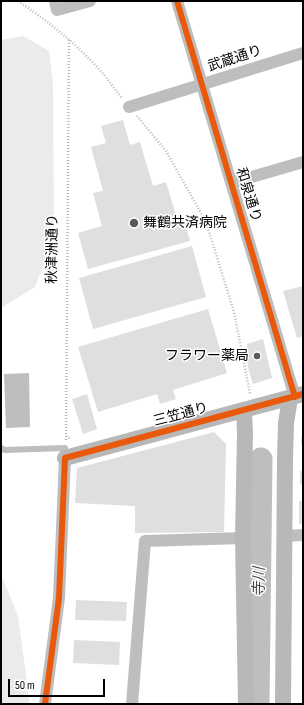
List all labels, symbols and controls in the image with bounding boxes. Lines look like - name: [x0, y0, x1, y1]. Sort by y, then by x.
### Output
- street label: 武蔵通り: [206, 42, 264, 76]
- street label: 和泉通り: [232, 166, 264, 224]
- street label: 秋津洲通り: [44, 214, 62, 284]
- place label: 舞鶴共済病院: [143, 215, 227, 231]
- marker: 舞鶴共済病院: [128, 217, 140, 229]
- place label: フラワー薬局: [165, 348, 249, 364]
- marker: フラワー薬局: [252, 351, 262, 361]
- street label: 三笠通り: [152, 400, 210, 430]
- water label: 寺川: [251, 567, 269, 597]
- scale bar: [10, 671, 107, 697]
- text: 50 m: [15, 678, 35, 693]

